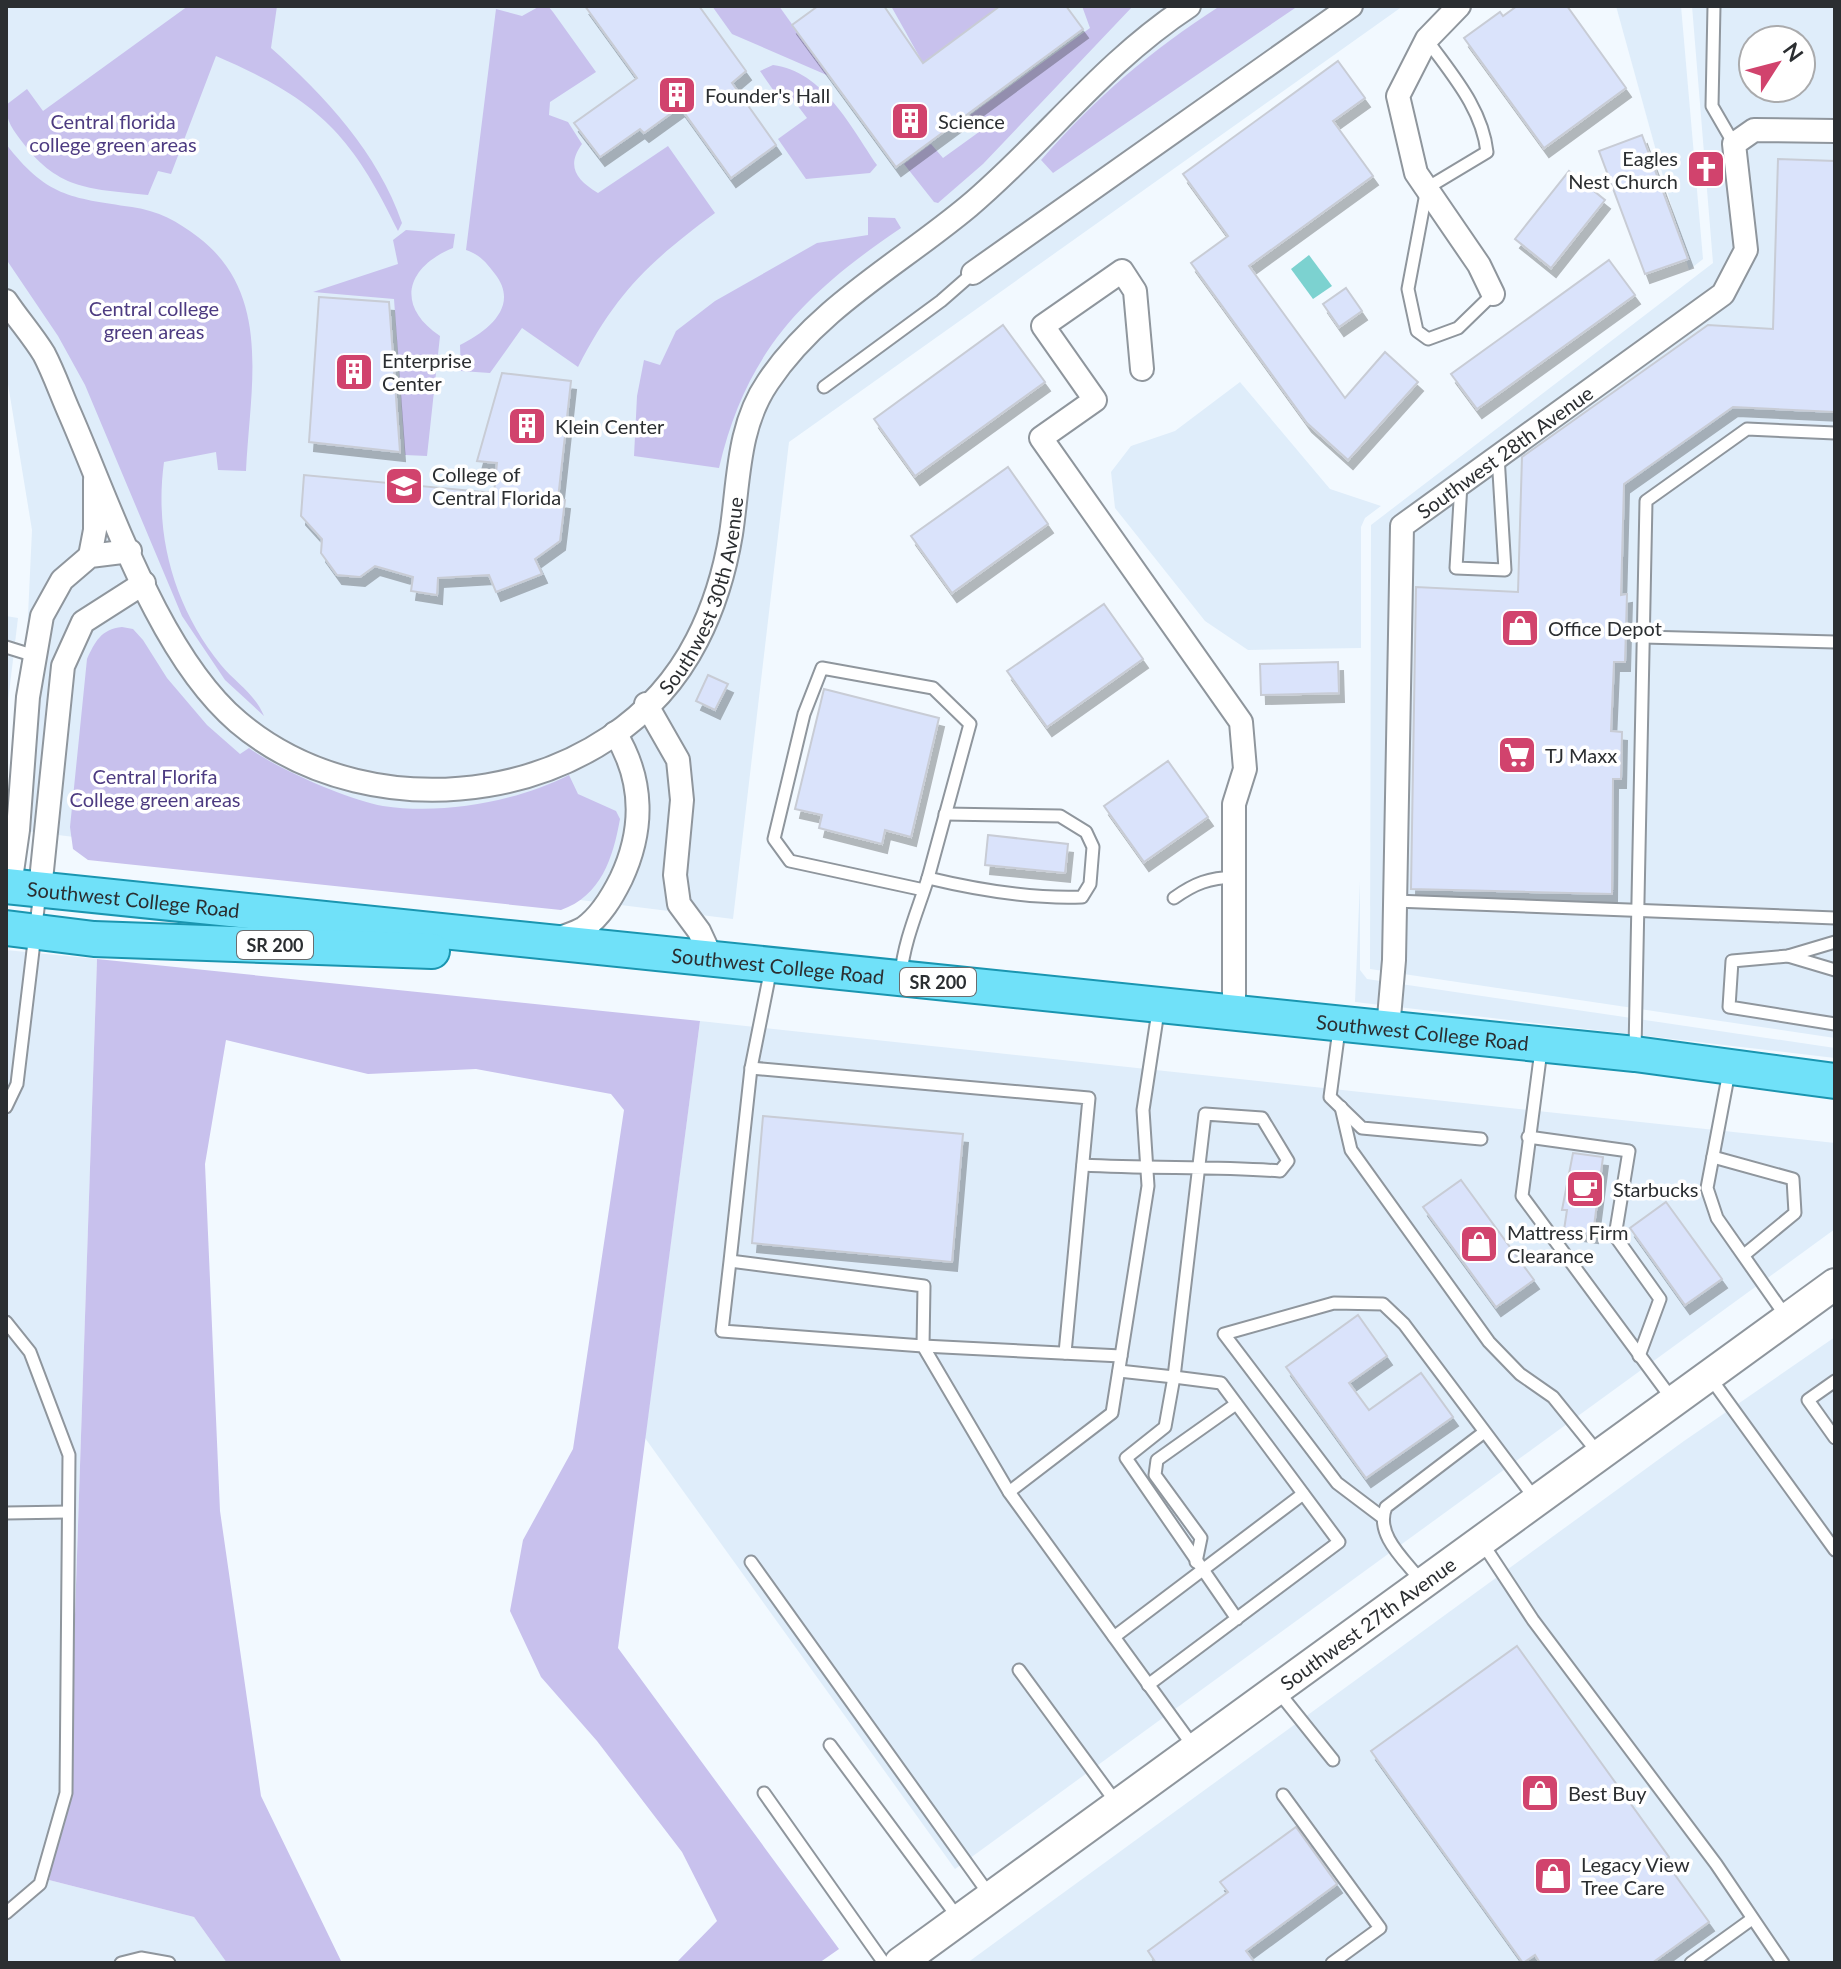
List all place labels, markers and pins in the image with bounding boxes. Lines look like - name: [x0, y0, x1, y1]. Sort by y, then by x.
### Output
- building icon: Founder's Hall: [656, 74, 698, 116]
- place label: Founder's Hall: [705, 83, 830, 107]
- building icon: Science: [889, 100, 931, 142]
- place label: Science: [938, 109, 1005, 133]
- place label: Eagles Nest Church: [1568, 146, 1678, 193]
- church icon: Eagles Nest Church: [1685, 148, 1727, 190]
- place label: Enterprise Center: [382, 348, 472, 395]
- building icon: Enterprise Center: [333, 351, 375, 393]
- building icon: Klein Center: [506, 405, 548, 447]
- place label: Klein Center: [555, 414, 665, 438]
- place label: College of Central Florida: [432, 462, 561, 509]
- school or university icon: College of Central Florida: [383, 465, 425, 507]
- shop icon: Office Depot: [1499, 607, 1541, 649]
- place label: Office Depot: [1548, 616, 1662, 640]
- supermarket icon: TJ Maxx: [1496, 734, 1538, 776]
- place label: TJ Maxx: [1545, 743, 1617, 767]
- cafe icon: Starbucks: [1564, 1168, 1606, 1210]
- place label: Starbucks: [1613, 1177, 1699, 1201]
- place label: Mattress Firm Clearance: [1507, 1220, 1628, 1267]
- shop icon: Mattress Firm Clearance: [1458, 1223, 1500, 1265]
- shop icon: Best Buy: [1519, 1772, 1561, 1814]
- place label: Best Buy: [1568, 1781, 1647, 1805]
- place label: Legacy View Tree Care: [1581, 1852, 1690, 1899]
- shop icon: Legacy View Tree Care: [1532, 1855, 1574, 1897]

